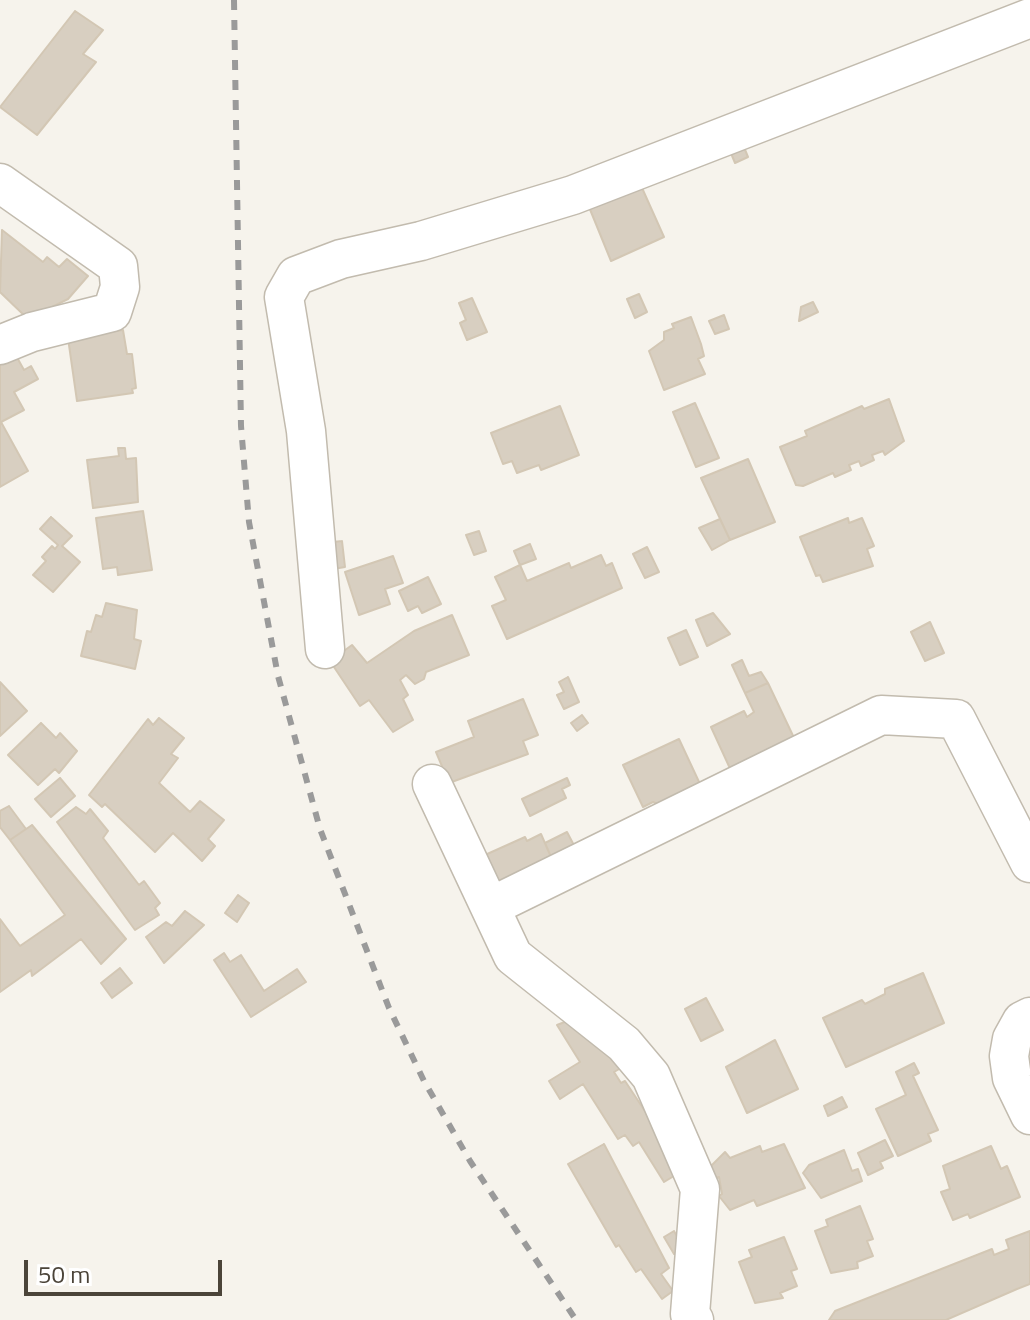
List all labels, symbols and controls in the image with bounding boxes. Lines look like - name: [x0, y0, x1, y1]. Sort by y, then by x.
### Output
- scale bar: [28, 1244, 226, 1294]
- text: 50 m: [38, 1256, 90, 1292]

